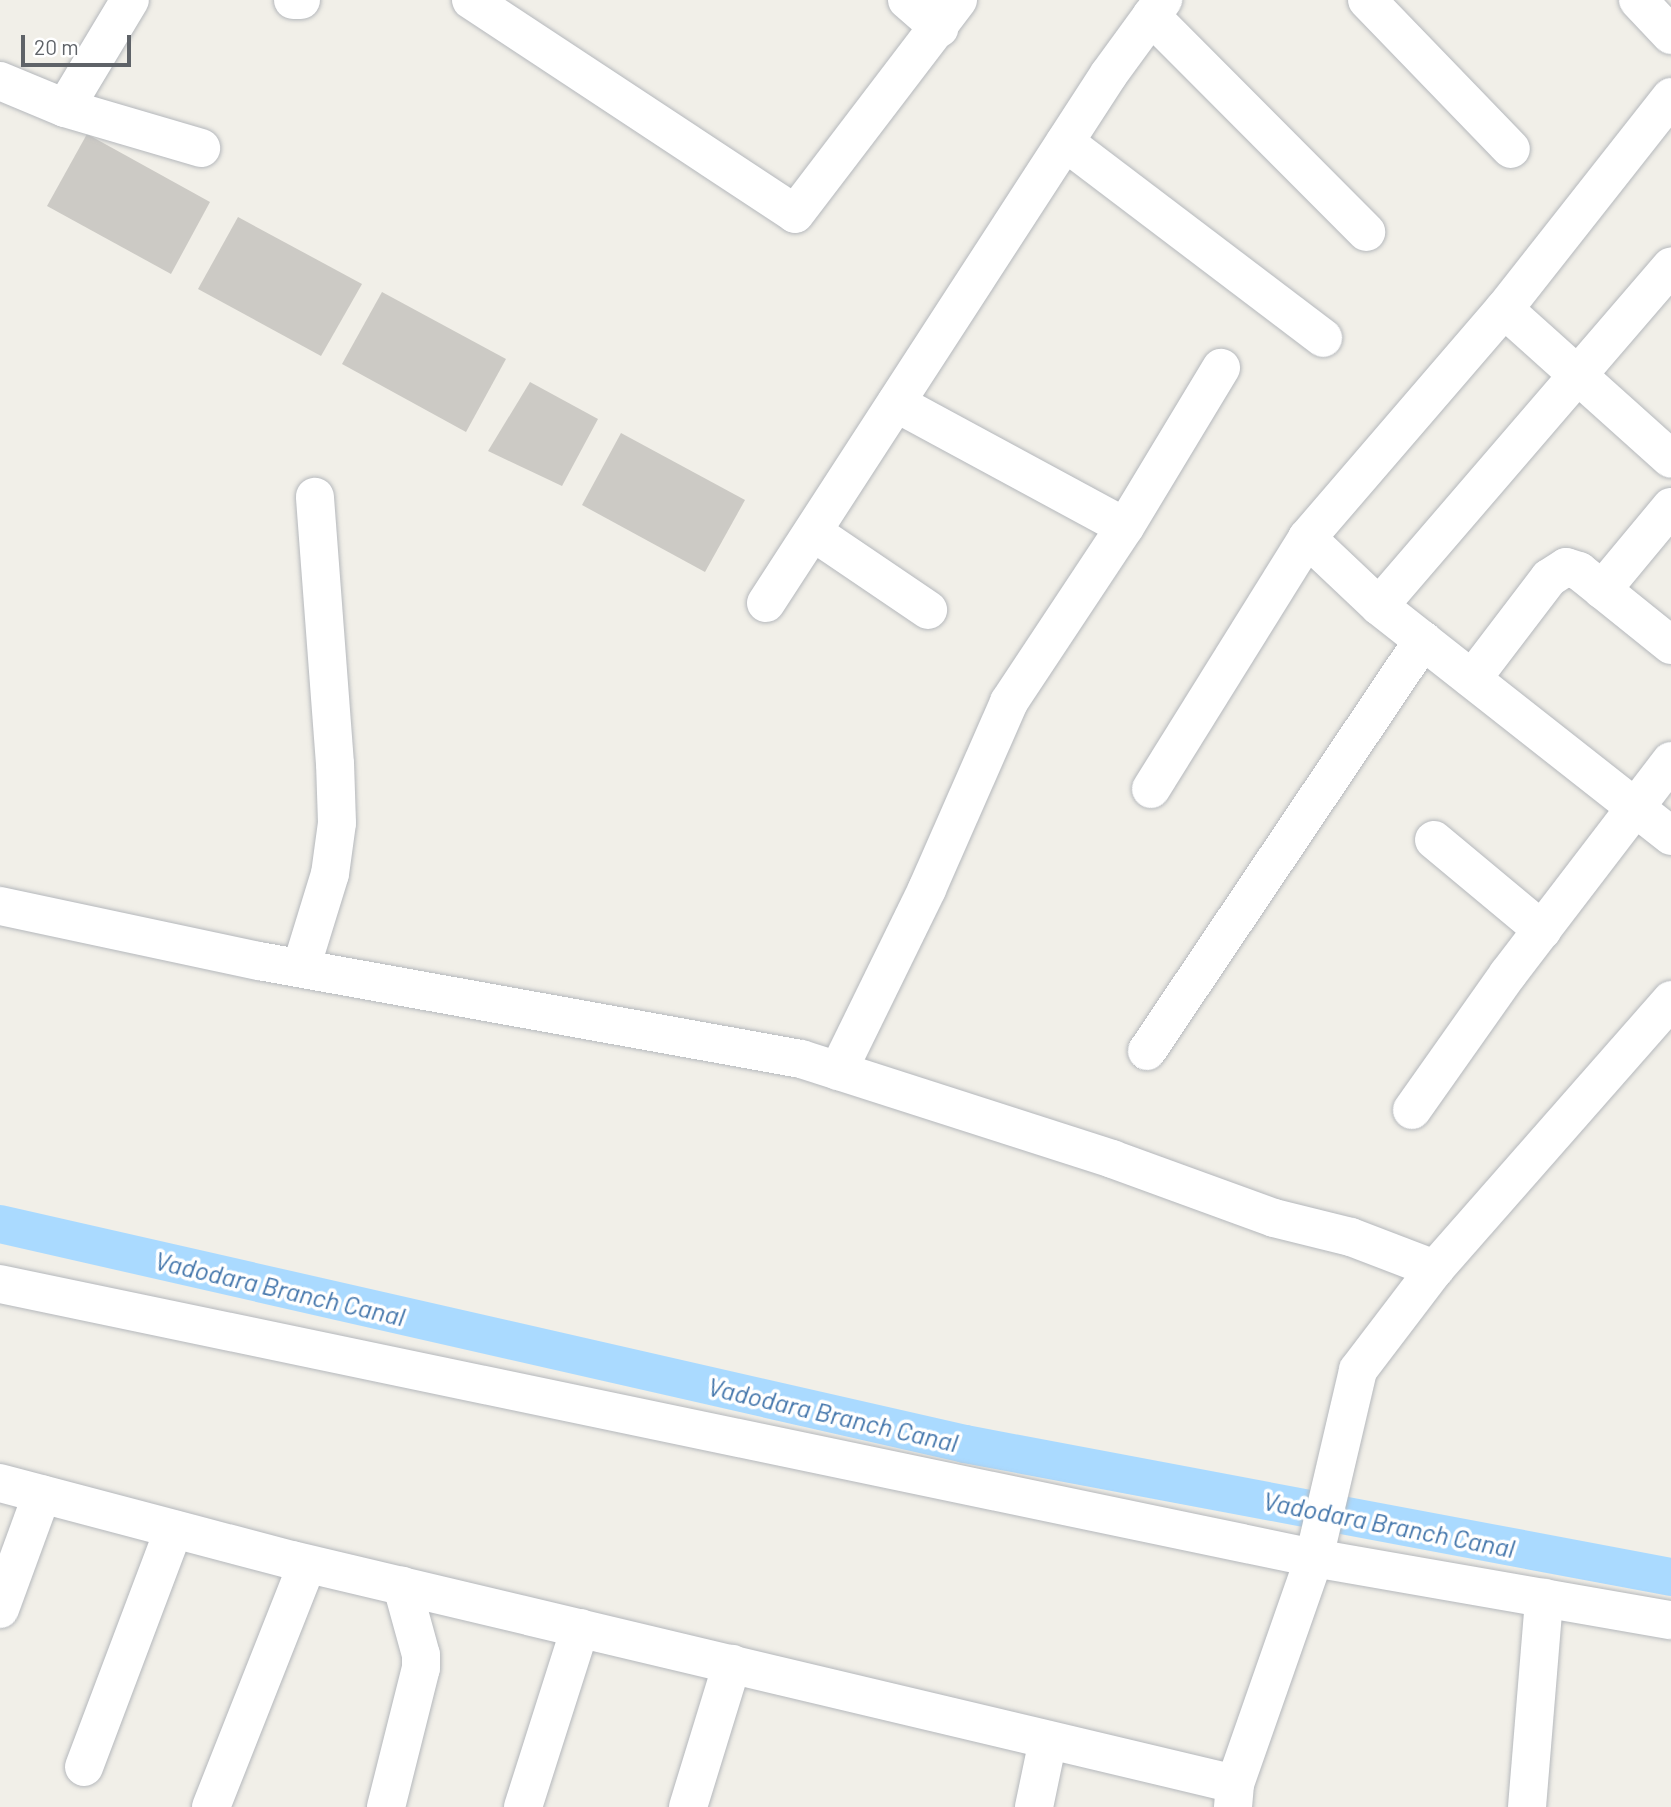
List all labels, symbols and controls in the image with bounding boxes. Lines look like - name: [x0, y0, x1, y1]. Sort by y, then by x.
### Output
- scale bar: [24, 21, 135, 65]
- text: 20 m: [34, 34, 79, 59]
- water label: Vadodara Branch Canal: [152, 1244, 408, 1332]
- water label: Vadodara Branch Canal: [705, 1370, 961, 1458]
- water label: Vadodara Branch Canal: [1261, 1484, 1517, 1564]

